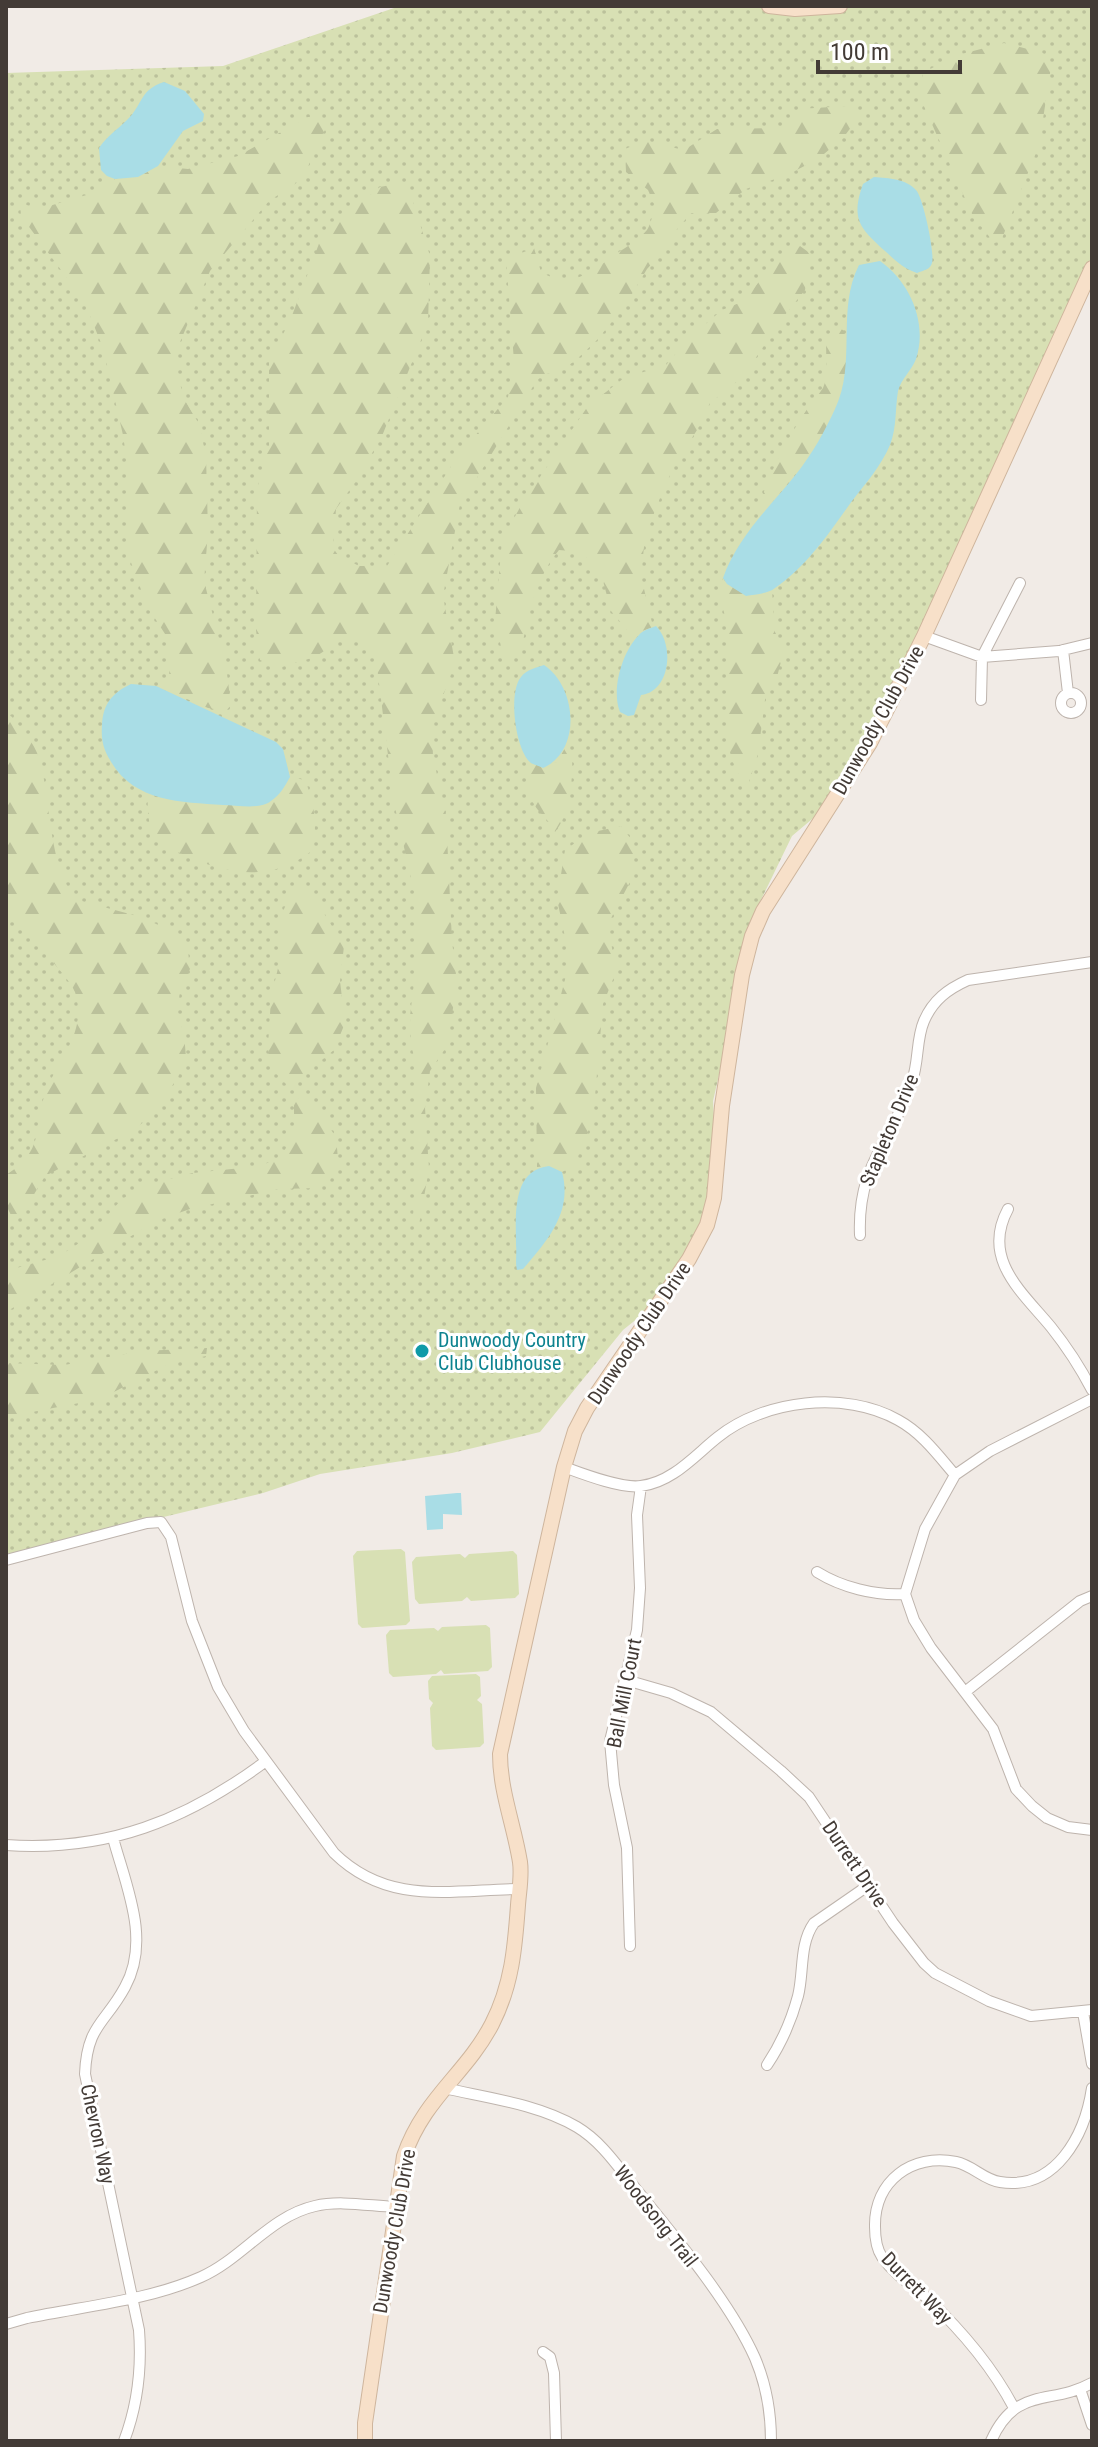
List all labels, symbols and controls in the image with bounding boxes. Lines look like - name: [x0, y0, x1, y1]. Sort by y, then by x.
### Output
- scale bar: [818, 24, 960, 74]
- text: 100 m: [830, 38, 889, 66]
- street label: Dunwoody Club Drive: [827, 641, 929, 799]
- street label: Stapleton Drive: [855, 1070, 923, 1190]
- street label: Dunwoody Club Drive: [582, 1257, 696, 1409]
- place label: Dunwoody Country Club Clubhouse: [438, 1328, 586, 1375]
- marker: Dunwoody Country Club Clubhouse: [413, 1342, 431, 1360]
- street label: Ball Mill Court: [602, 1636, 646, 1750]
- street label: Durrett Drive: [817, 1816, 893, 1912]
- street label: Chevron Way: [76, 2082, 120, 2186]
- street label: Dunwoody Club Drive: [368, 2147, 420, 2315]
- street label: Woodsong Trail: [609, 2161, 703, 2271]
- street label: Durrett Way: [877, 2247, 957, 2329]

